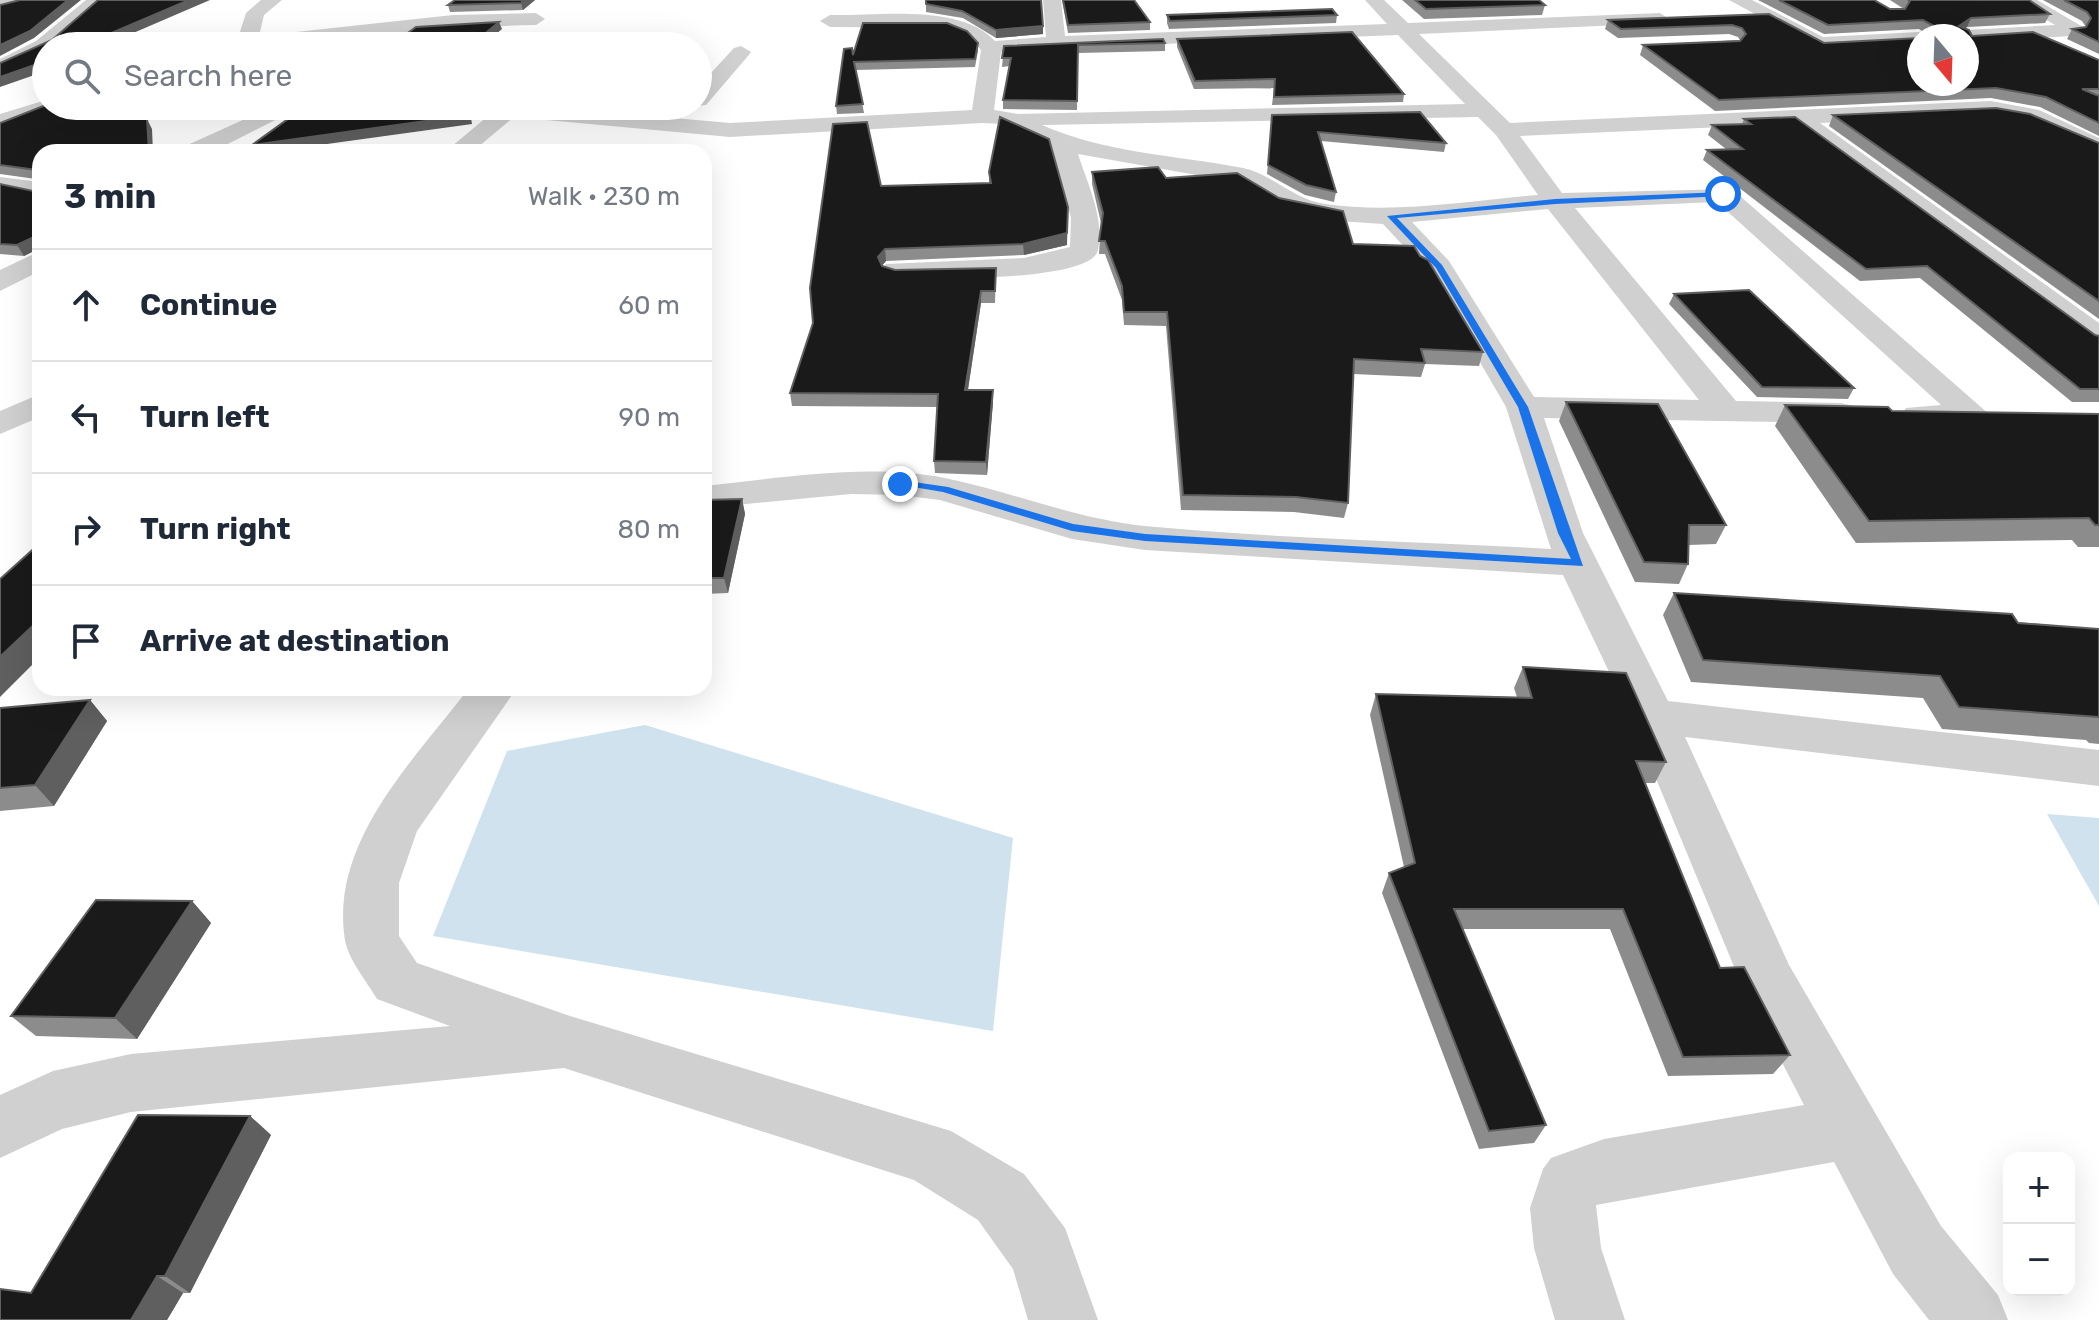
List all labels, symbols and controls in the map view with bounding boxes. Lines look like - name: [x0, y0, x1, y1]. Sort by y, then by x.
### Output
- north arrow: [1907, 24, 1979, 96]
- search box: [32, 32, 712, 120]
- icon: search: [60, 54, 104, 98]
- text: Search here: [124, 58, 292, 94]
- text: 3 min: [64, 176, 156, 217]
- route start: [1705, 176, 1741, 212]
- text: Walk · 230 m: [528, 181, 680, 212]
- icon: ahead: [64, 283, 108, 327]
- text: Continue: [140, 287, 277, 323]
- text: 60 m: [618, 290, 680, 321]
- icon: left: [64, 395, 108, 439]
- text: Turn left: [140, 399, 270, 435]
- text: 90 m: [619, 402, 680, 433]
- route end: [882, 466, 918, 502]
- icon: right: [64, 507, 108, 551]
- text: Turn right: [140, 511, 291, 547]
- text: 80 m: [617, 514, 680, 545]
- icon: arrive: [64, 619, 108, 663]
- text: Arrive at destination: [140, 623, 450, 659]
- map controls: [2003, 1152, 2075, 1296]
- button: +: [2003, 1152, 2075, 1224]
- button: −: [2003, 1224, 2075, 1296]

